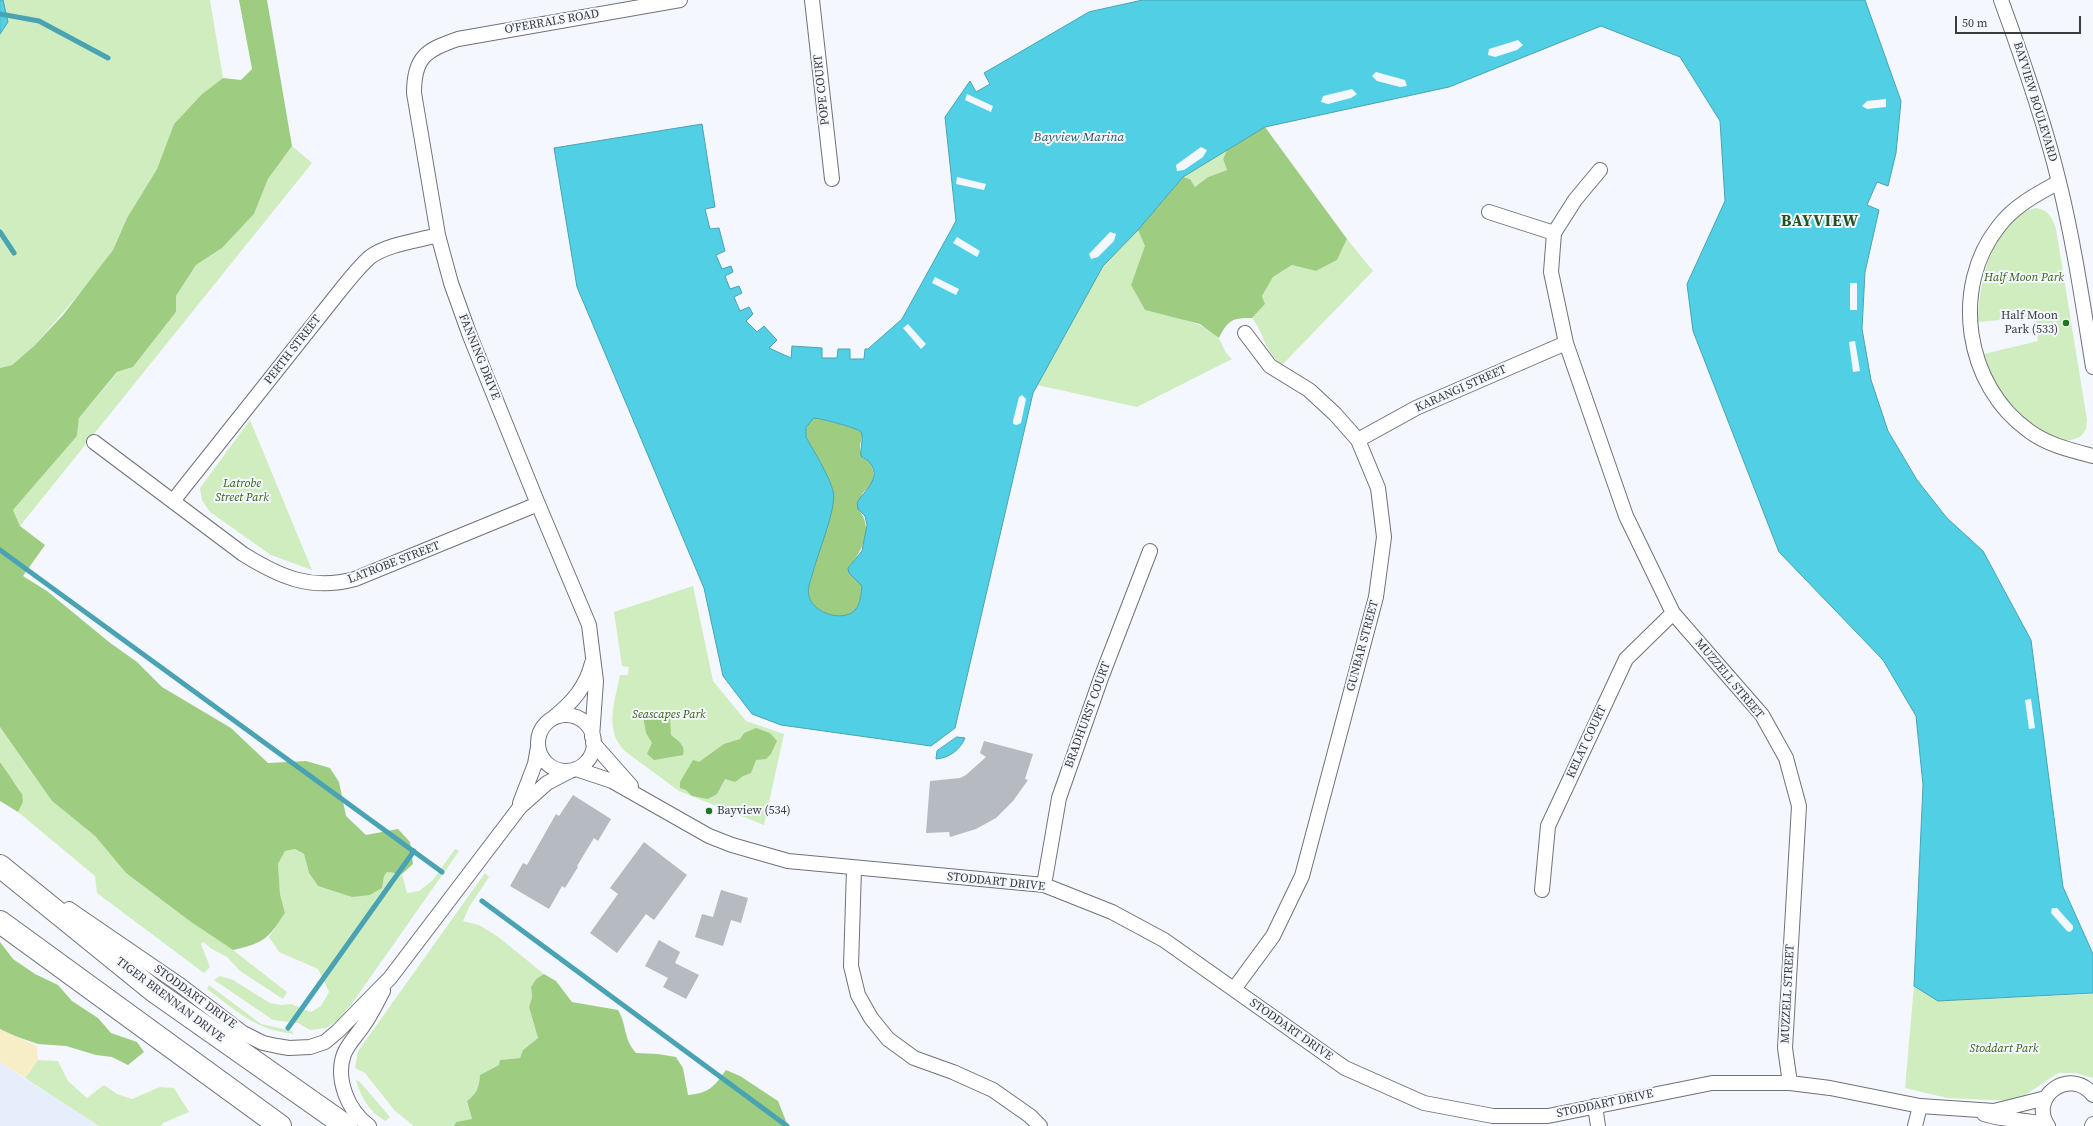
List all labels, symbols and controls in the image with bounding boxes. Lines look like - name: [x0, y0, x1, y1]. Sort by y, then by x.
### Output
- street label: O'FERRALS ROAD: [504, 7, 600, 37]
- scale bar: [1957, 8, 2083, 34]
- text: 50 m: [1962, 15, 1988, 31]
- street label: BAYVIEW BOULEVARD: [2010, 40, 2060, 164]
- street label: POPE COURT: [811, 54, 833, 126]
- water label: Bayview Marina: [1034, 130, 1124, 146]
- district label: BAYVIEW: [1781, 212, 1859, 232]
- park label: Half Moon Park: [1984, 271, 2064, 285]
- place label: Half Moon Park (533): [2001, 309, 2058, 337]
- street label: PERTH STREET: [261, 312, 325, 388]
- street label: FANNING DRIVE: [455, 312, 503, 402]
- marker: Half Moon Park (533): [2061, 318, 2071, 328]
- street label: KARANGI STREET: [1413, 362, 1509, 416]
- park label: Latrobe Street Park: [215, 477, 269, 505]
- street label: LATROBE STREET: [346, 539, 442, 587]
- street label: GUNBAR STREET: [1344, 599, 1382, 693]
- street label: MUZZELL STREET: [1691, 636, 1767, 722]
- street label: BRADHURST COURT: [1062, 660, 1114, 770]
- street label: KELAT COURT: [1564, 703, 1610, 781]
- park label: Seascapes Park: [632, 708, 706, 722]
- place label: Bayview (534): [717, 804, 791, 818]
- marker: Bayview (534): [704, 806, 714, 816]
- street label: STODDART DRIVE: [946, 870, 1046, 894]
- street label: MUZZELL STREET: [1778, 944, 1798, 1044]
- street label: TIGER BRENNAN DRIVE: [113, 955, 227, 1045]
- street label: STODDART DRIVE: [151, 962, 239, 1032]
- street label: STODDART DRIVE: [1247, 996, 1335, 1064]
- park label: Stoddart Park: [1970, 1042, 2038, 1056]
- street label: STODDART DRIVE: [1555, 1087, 1655, 1121]

